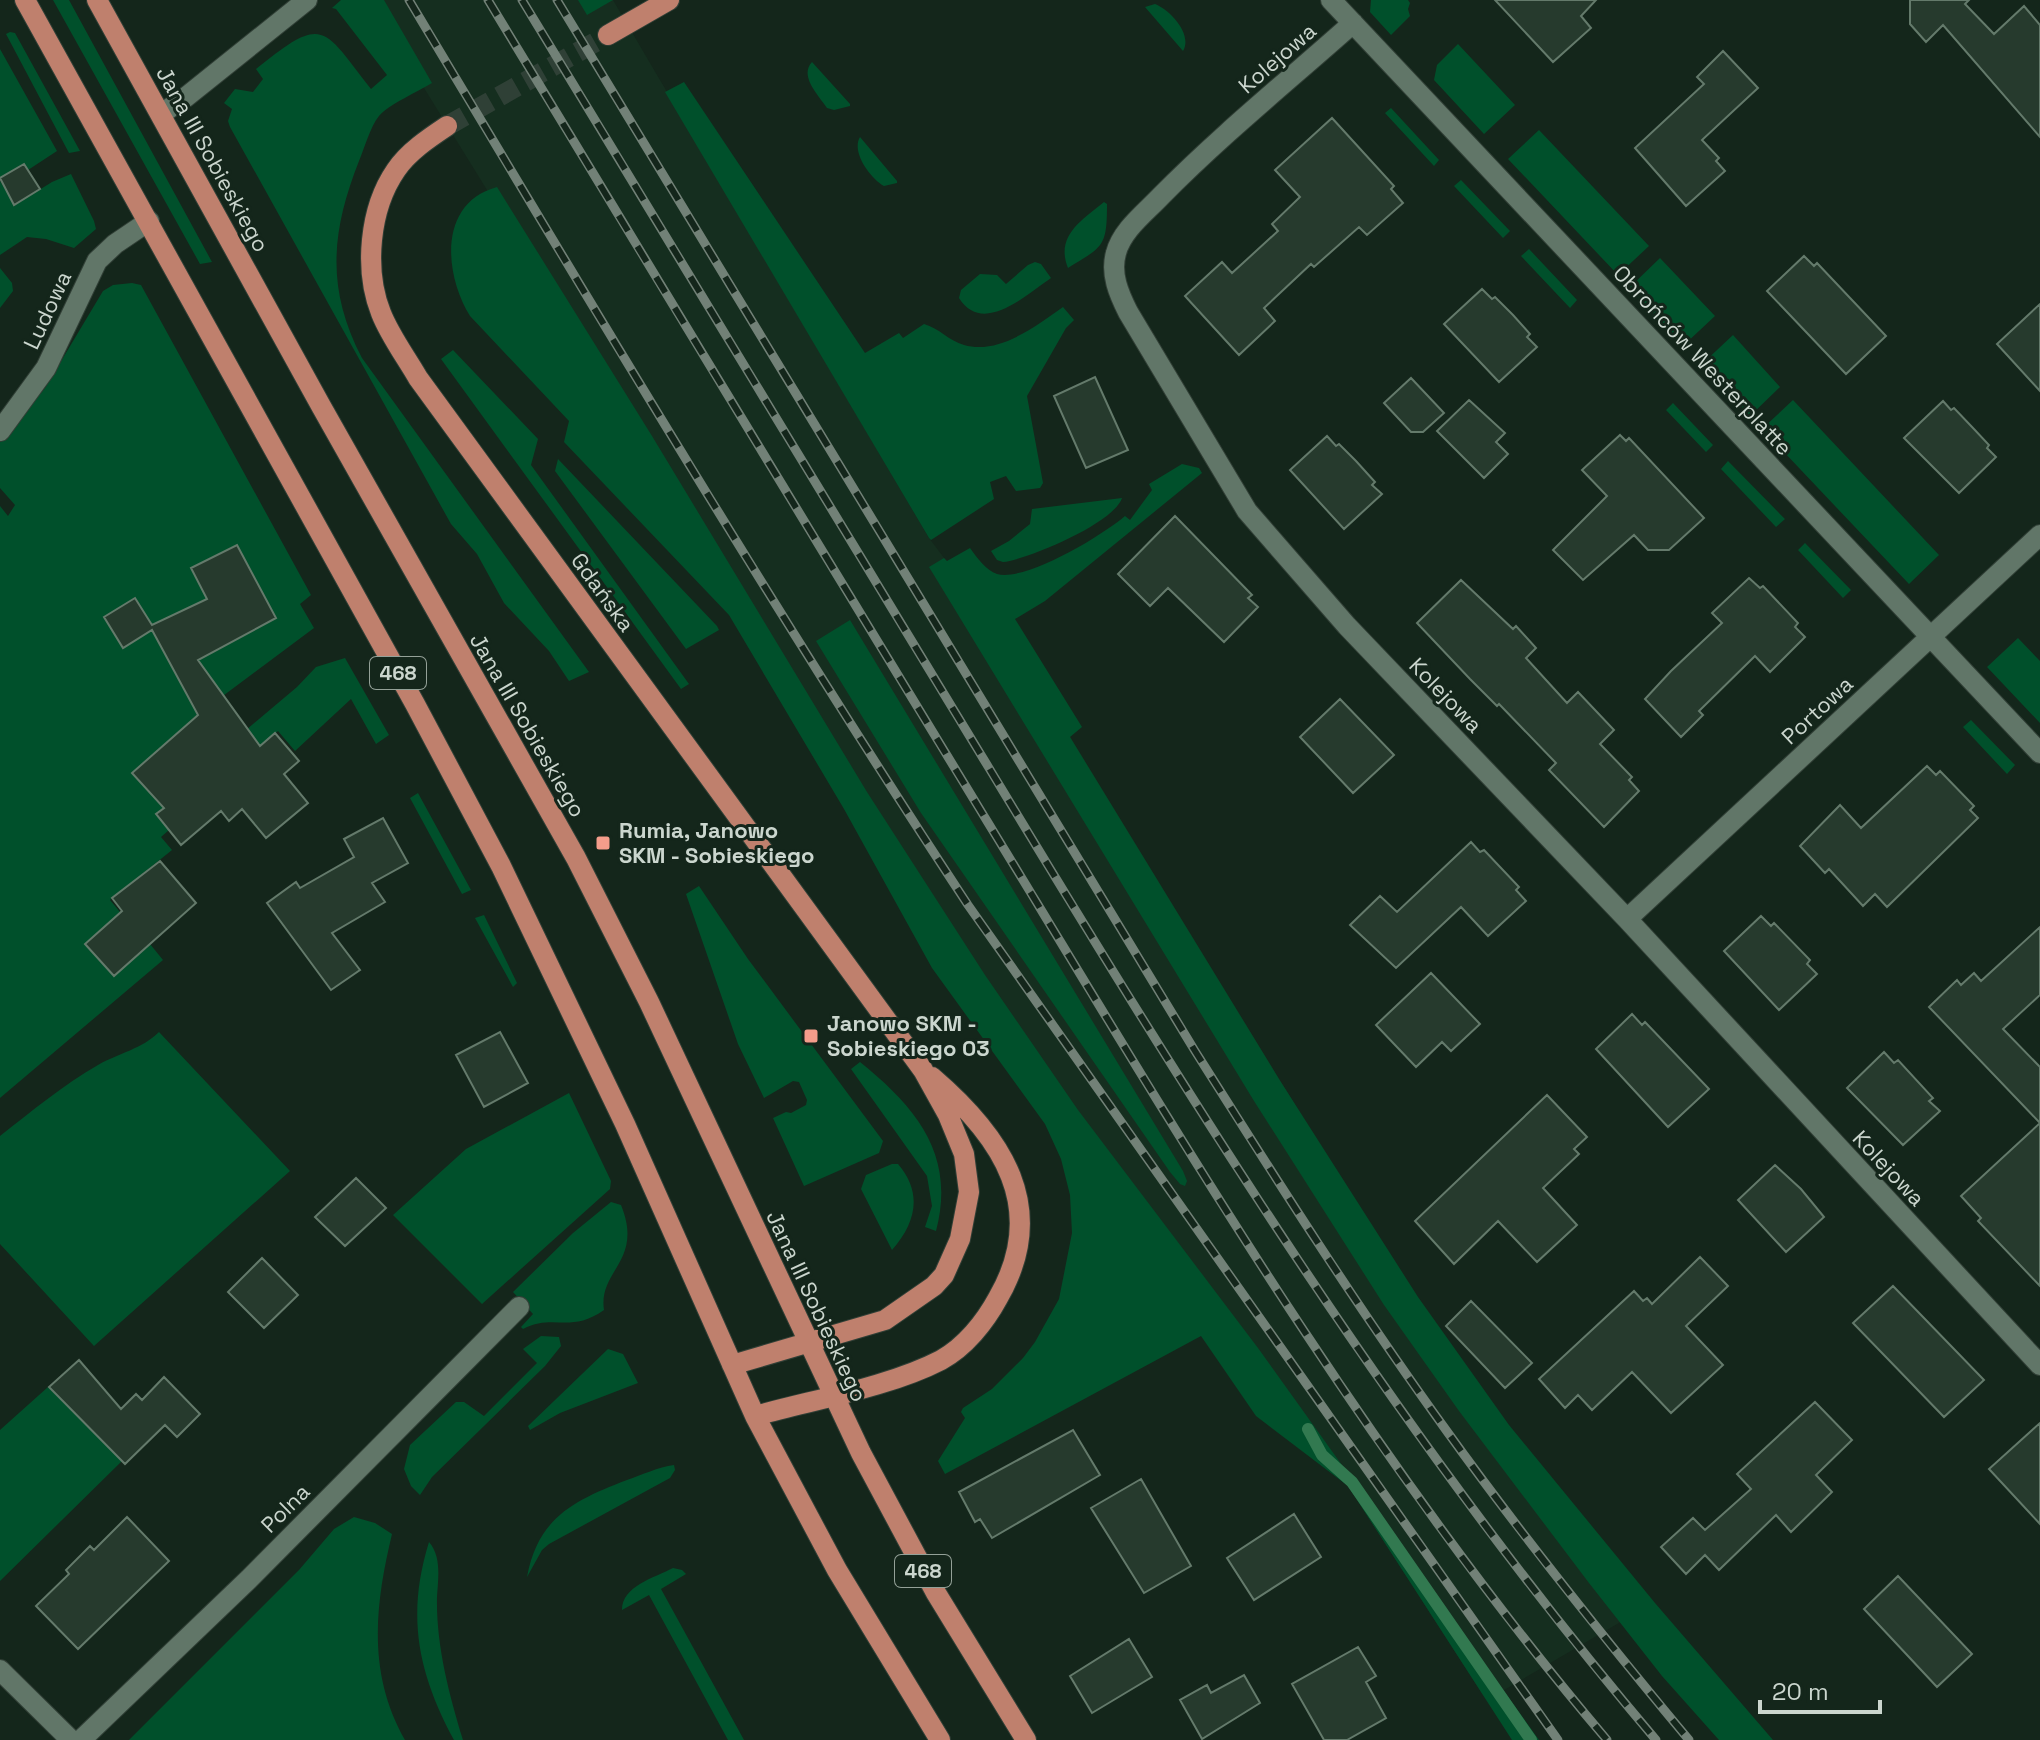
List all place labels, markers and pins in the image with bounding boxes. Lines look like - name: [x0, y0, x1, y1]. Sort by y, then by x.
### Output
- place label: Rumia, Janowo SKM - Sobieskiego: [619, 816, 814, 869]
- marker: Rumia, Janowo SKM - Sobieskiego: [594, 834, 612, 852]
- place label: Janowo SKM - Sobieskiego 03: [827, 1009, 990, 1062]
- marker: Janowo SKM - Sobieskiego 03: [802, 1027, 820, 1045]

